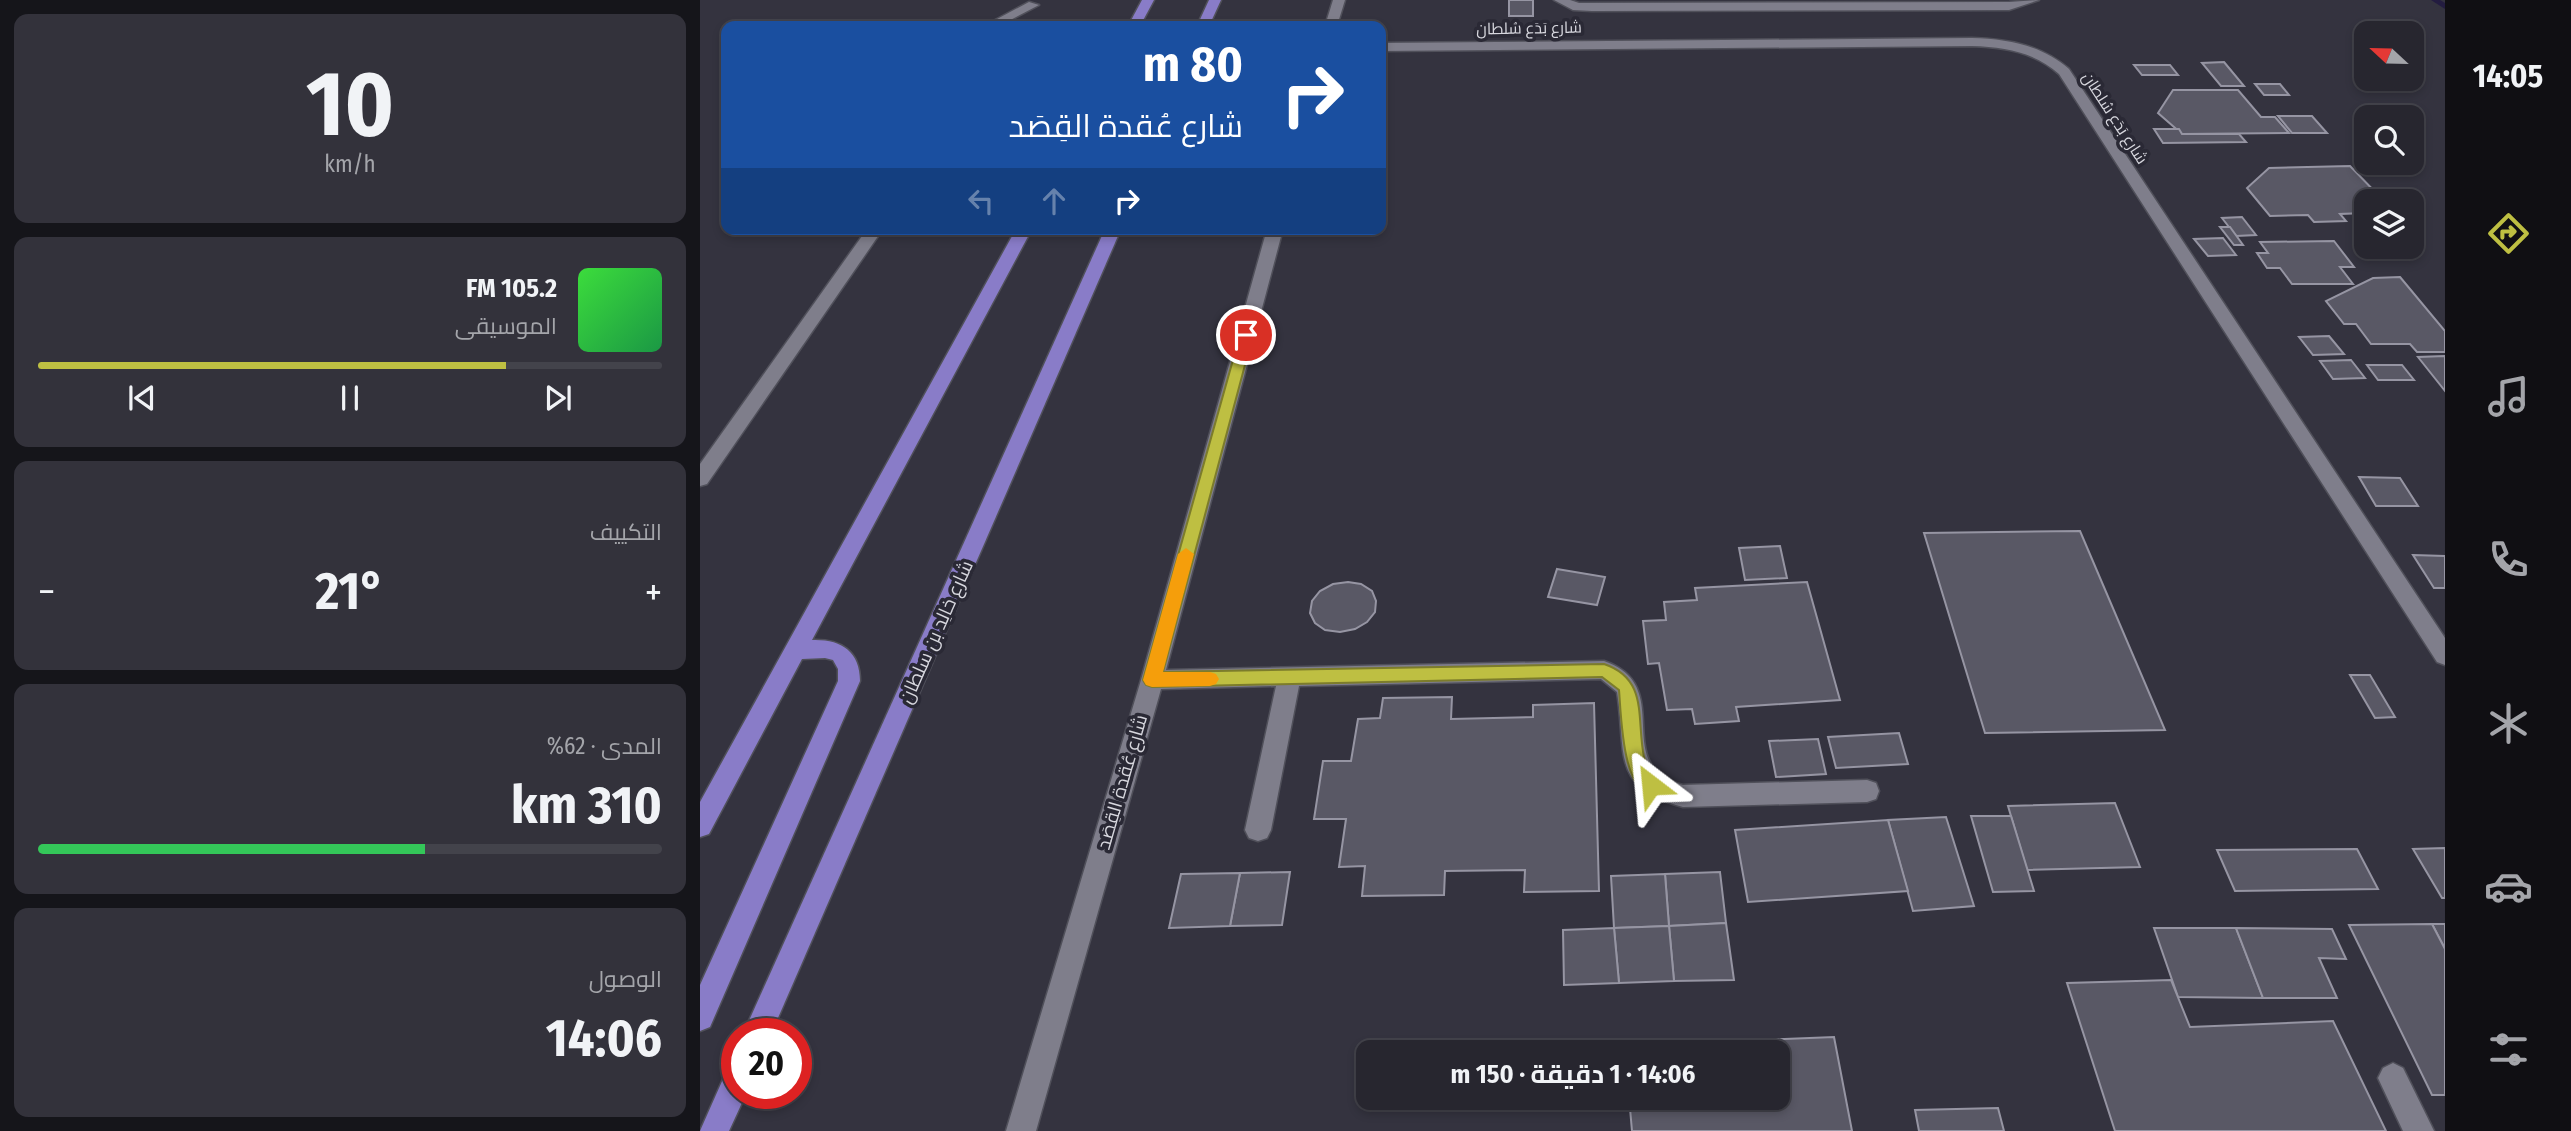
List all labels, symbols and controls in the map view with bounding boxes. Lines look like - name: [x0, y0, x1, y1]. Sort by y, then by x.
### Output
- street label: شارع بَدَع سُلطان: [1476, 18, 1582, 40]
- north arrow: [2354, 21, 2424, 91]
- map controls: [2354, 21, 2424, 259]
- text: 80 m: [1143, 35, 1243, 94]
- icon: right: [1267, 49, 1358, 140]
- text: 10: [306, 50, 394, 159]
- text: 14:05: [2473, 57, 2543, 95]
- street label: شارع بَدَع سُلطان: [2077, 69, 2152, 169]
- button: search: [2354, 105, 2424, 175]
- text: شارع عُقدة القِصَد: [1009, 107, 1243, 145]
- text: km/h: [324, 150, 376, 178]
- icon: left: [962, 182, 1000, 220]
- icon: ahead: [1035, 182, 1073, 220]
- icon: right: [1108, 182, 1146, 220]
- button: layers: [2354, 189, 2424, 259]
- icon: directions: [2484, 209, 2533, 258]
- text: 105.2 FM: [466, 273, 557, 304]
- pin: [1216, 305, 1276, 365]
- text: الموسيقى: [455, 312, 557, 340]
- icon: arrive: [1227, 316, 1265, 354]
- icon: music: [2484, 372, 2533, 421]
- icon: previous: [123, 379, 161, 417]
- icon: pause: [331, 379, 369, 417]
- icon: next: [539, 379, 577, 417]
- text: التكييف: [590, 518, 662, 546]
- icon: phone: [2484, 535, 2533, 584]
- street label: شارع خالِد بن سلطان: [894, 557, 980, 708]
- text: 21°: [315, 560, 385, 623]
- text: −: [38, 569, 55, 615]
- text: +: [645, 569, 662, 615]
- icon: climate: [2484, 699, 2533, 748]
- street label: شارع عُقدة القِصَد: [1092, 712, 1154, 853]
- text: المدى · 62%: [547, 732, 662, 760]
- position arrow: [1614, 748, 1688, 822]
- text: 310 km: [511, 774, 662, 837]
- icon: car: [2484, 862, 2533, 911]
- text: الوصول: [589, 965, 662, 993]
- text: 14:06: [546, 1007, 662, 1070]
- speed limit sign: 20: [721, 1018, 812, 1109]
- icon: filters: [2484, 1025, 2533, 1074]
- text: 14:06 · 1 دقيقة · 150 m: [1451, 1059, 1695, 1090]

